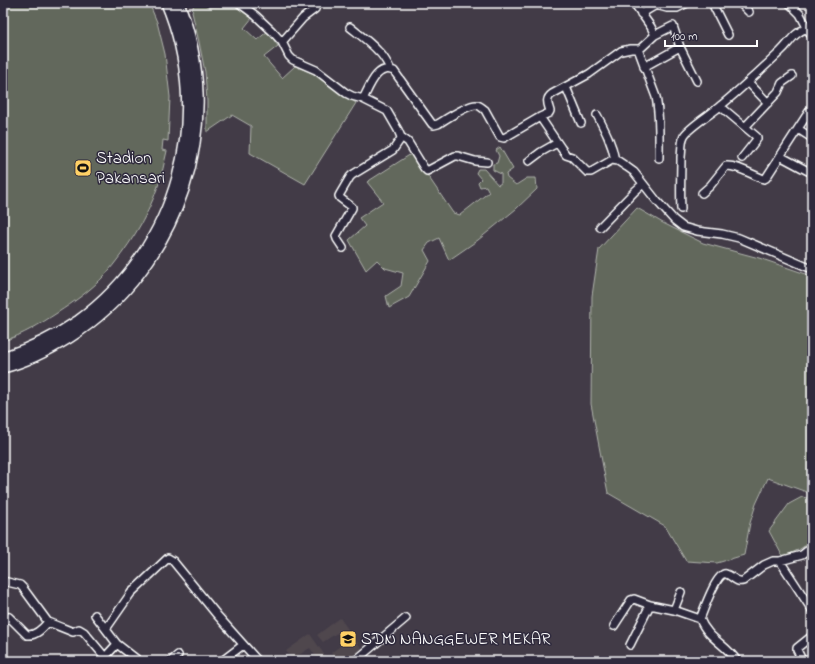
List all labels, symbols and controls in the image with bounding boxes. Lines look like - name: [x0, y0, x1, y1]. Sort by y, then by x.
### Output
- scale bar: [665, 22, 757, 48]
- text: 100 m: [671, 28, 698, 46]
- place label: Stadion Pakansari: [96, 146, 165, 191]
- sports icon: Stadion Pakansari: [73, 158, 93, 178]
- place label: SDN NANGGEWER MEKAR: [361, 627, 551, 652]
- school or university icon: SDN NANGGEWER MEKAR: [338, 629, 358, 649]

